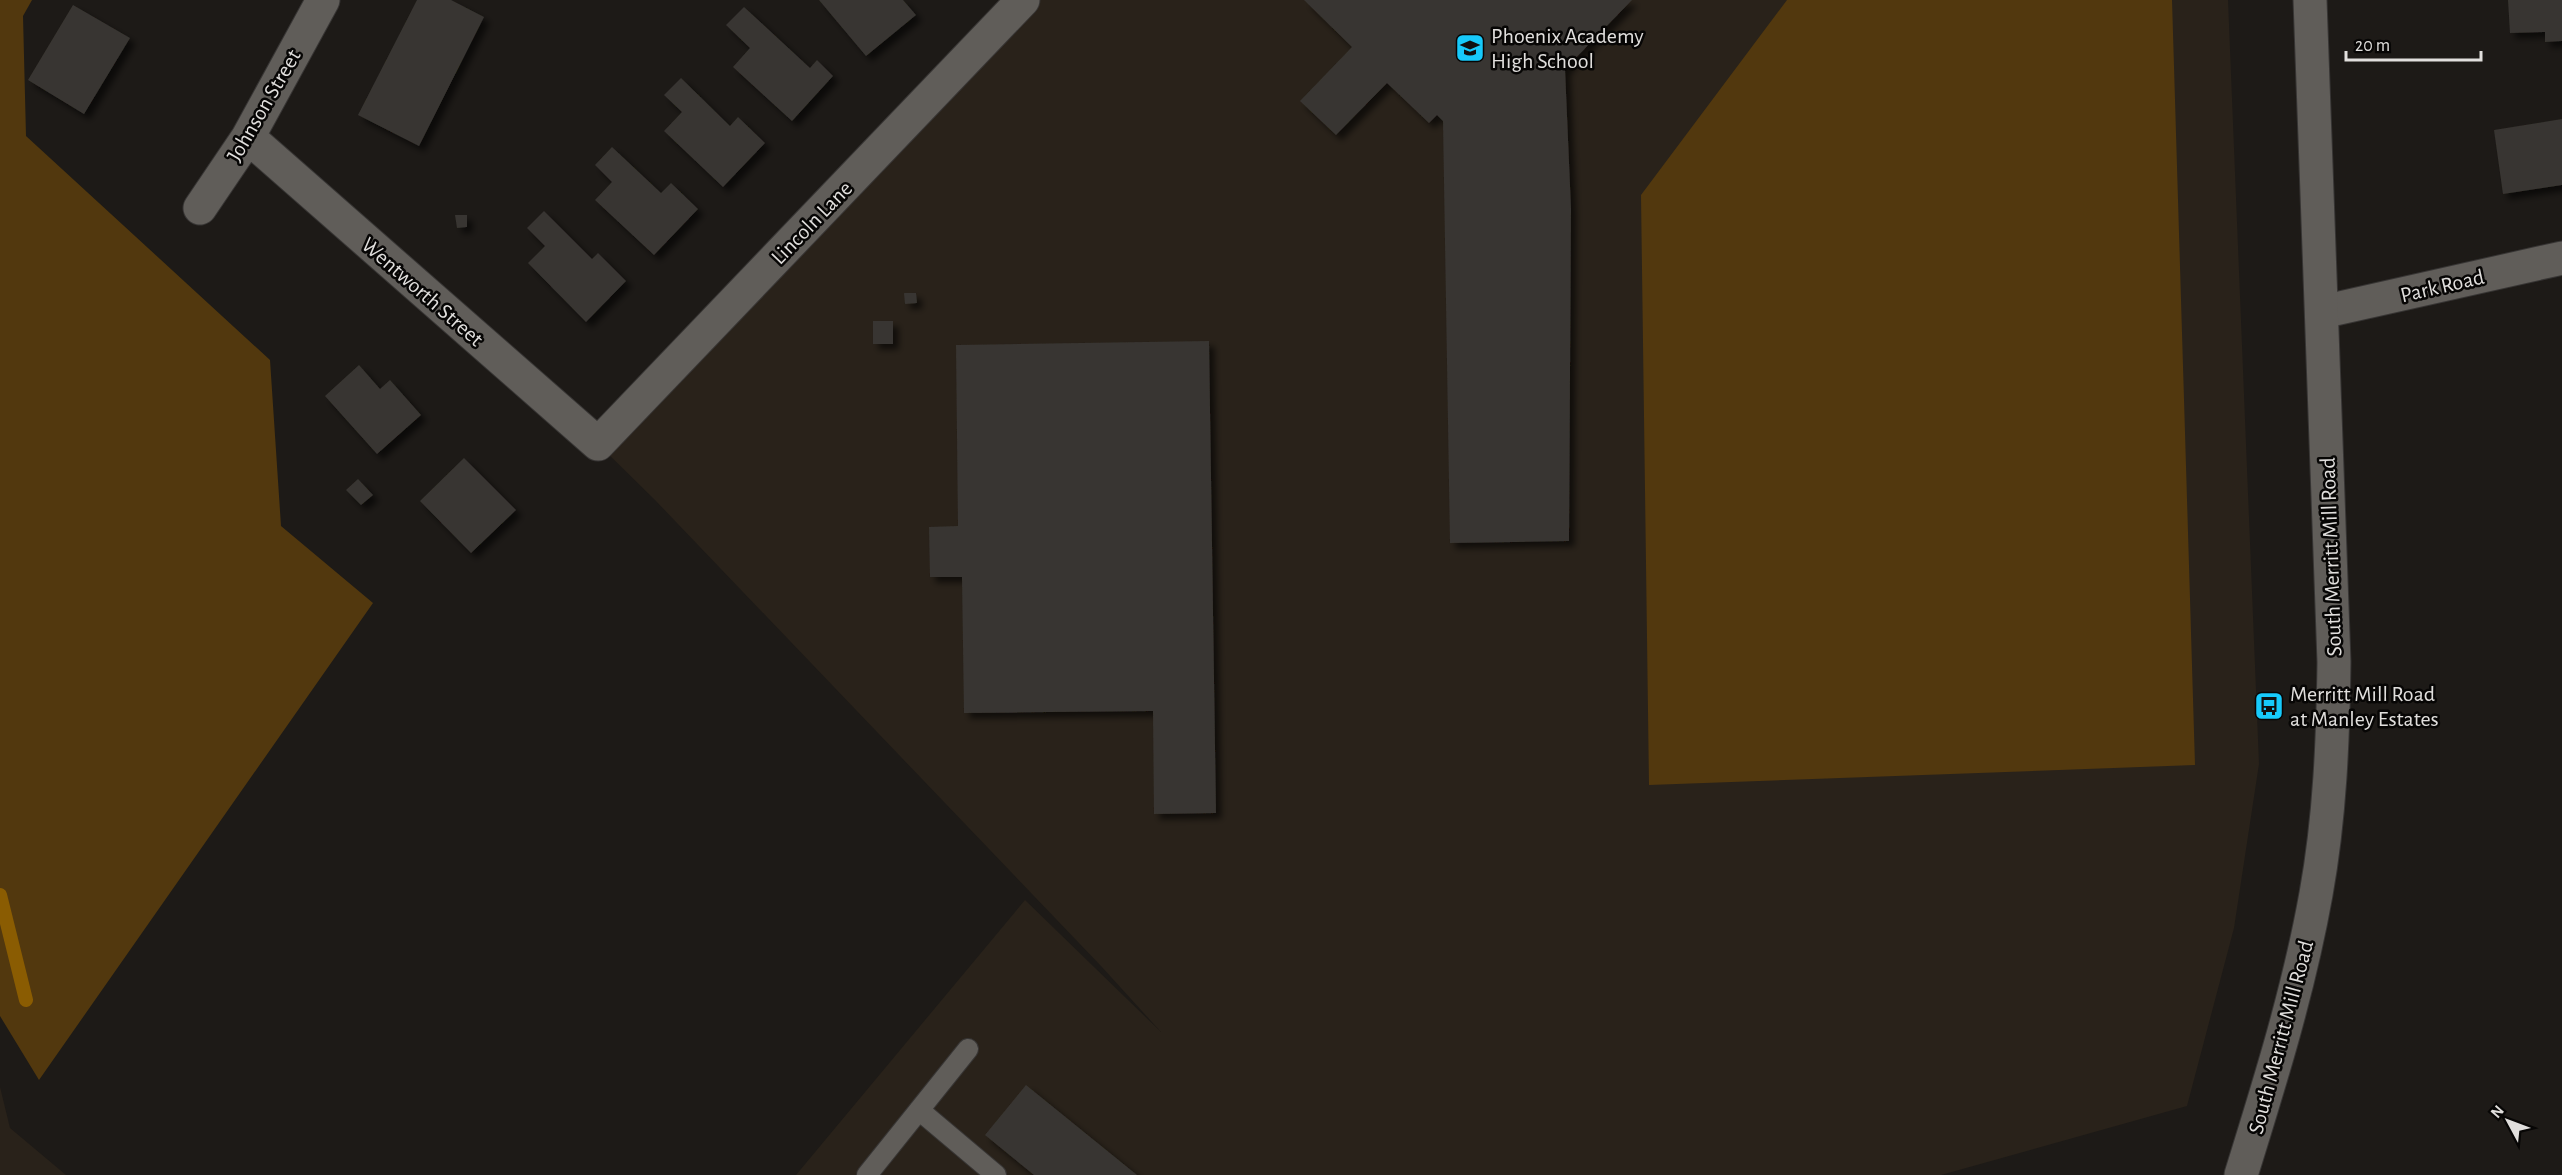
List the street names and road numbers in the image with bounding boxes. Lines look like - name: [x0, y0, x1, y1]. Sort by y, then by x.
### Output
- street label: Johnson Street: [223, 46, 305, 165]
- street label: Lincoln Lane: [767, 177, 856, 269]
- street label: Wentworth Street: [357, 233, 487, 350]
- street label: Park Road: [2398, 266, 2486, 306]
- street label: South Merritt Mill Road: [2317, 457, 2345, 657]
- street label: South Merritt Mill Road: [2245, 938, 2317, 1136]

